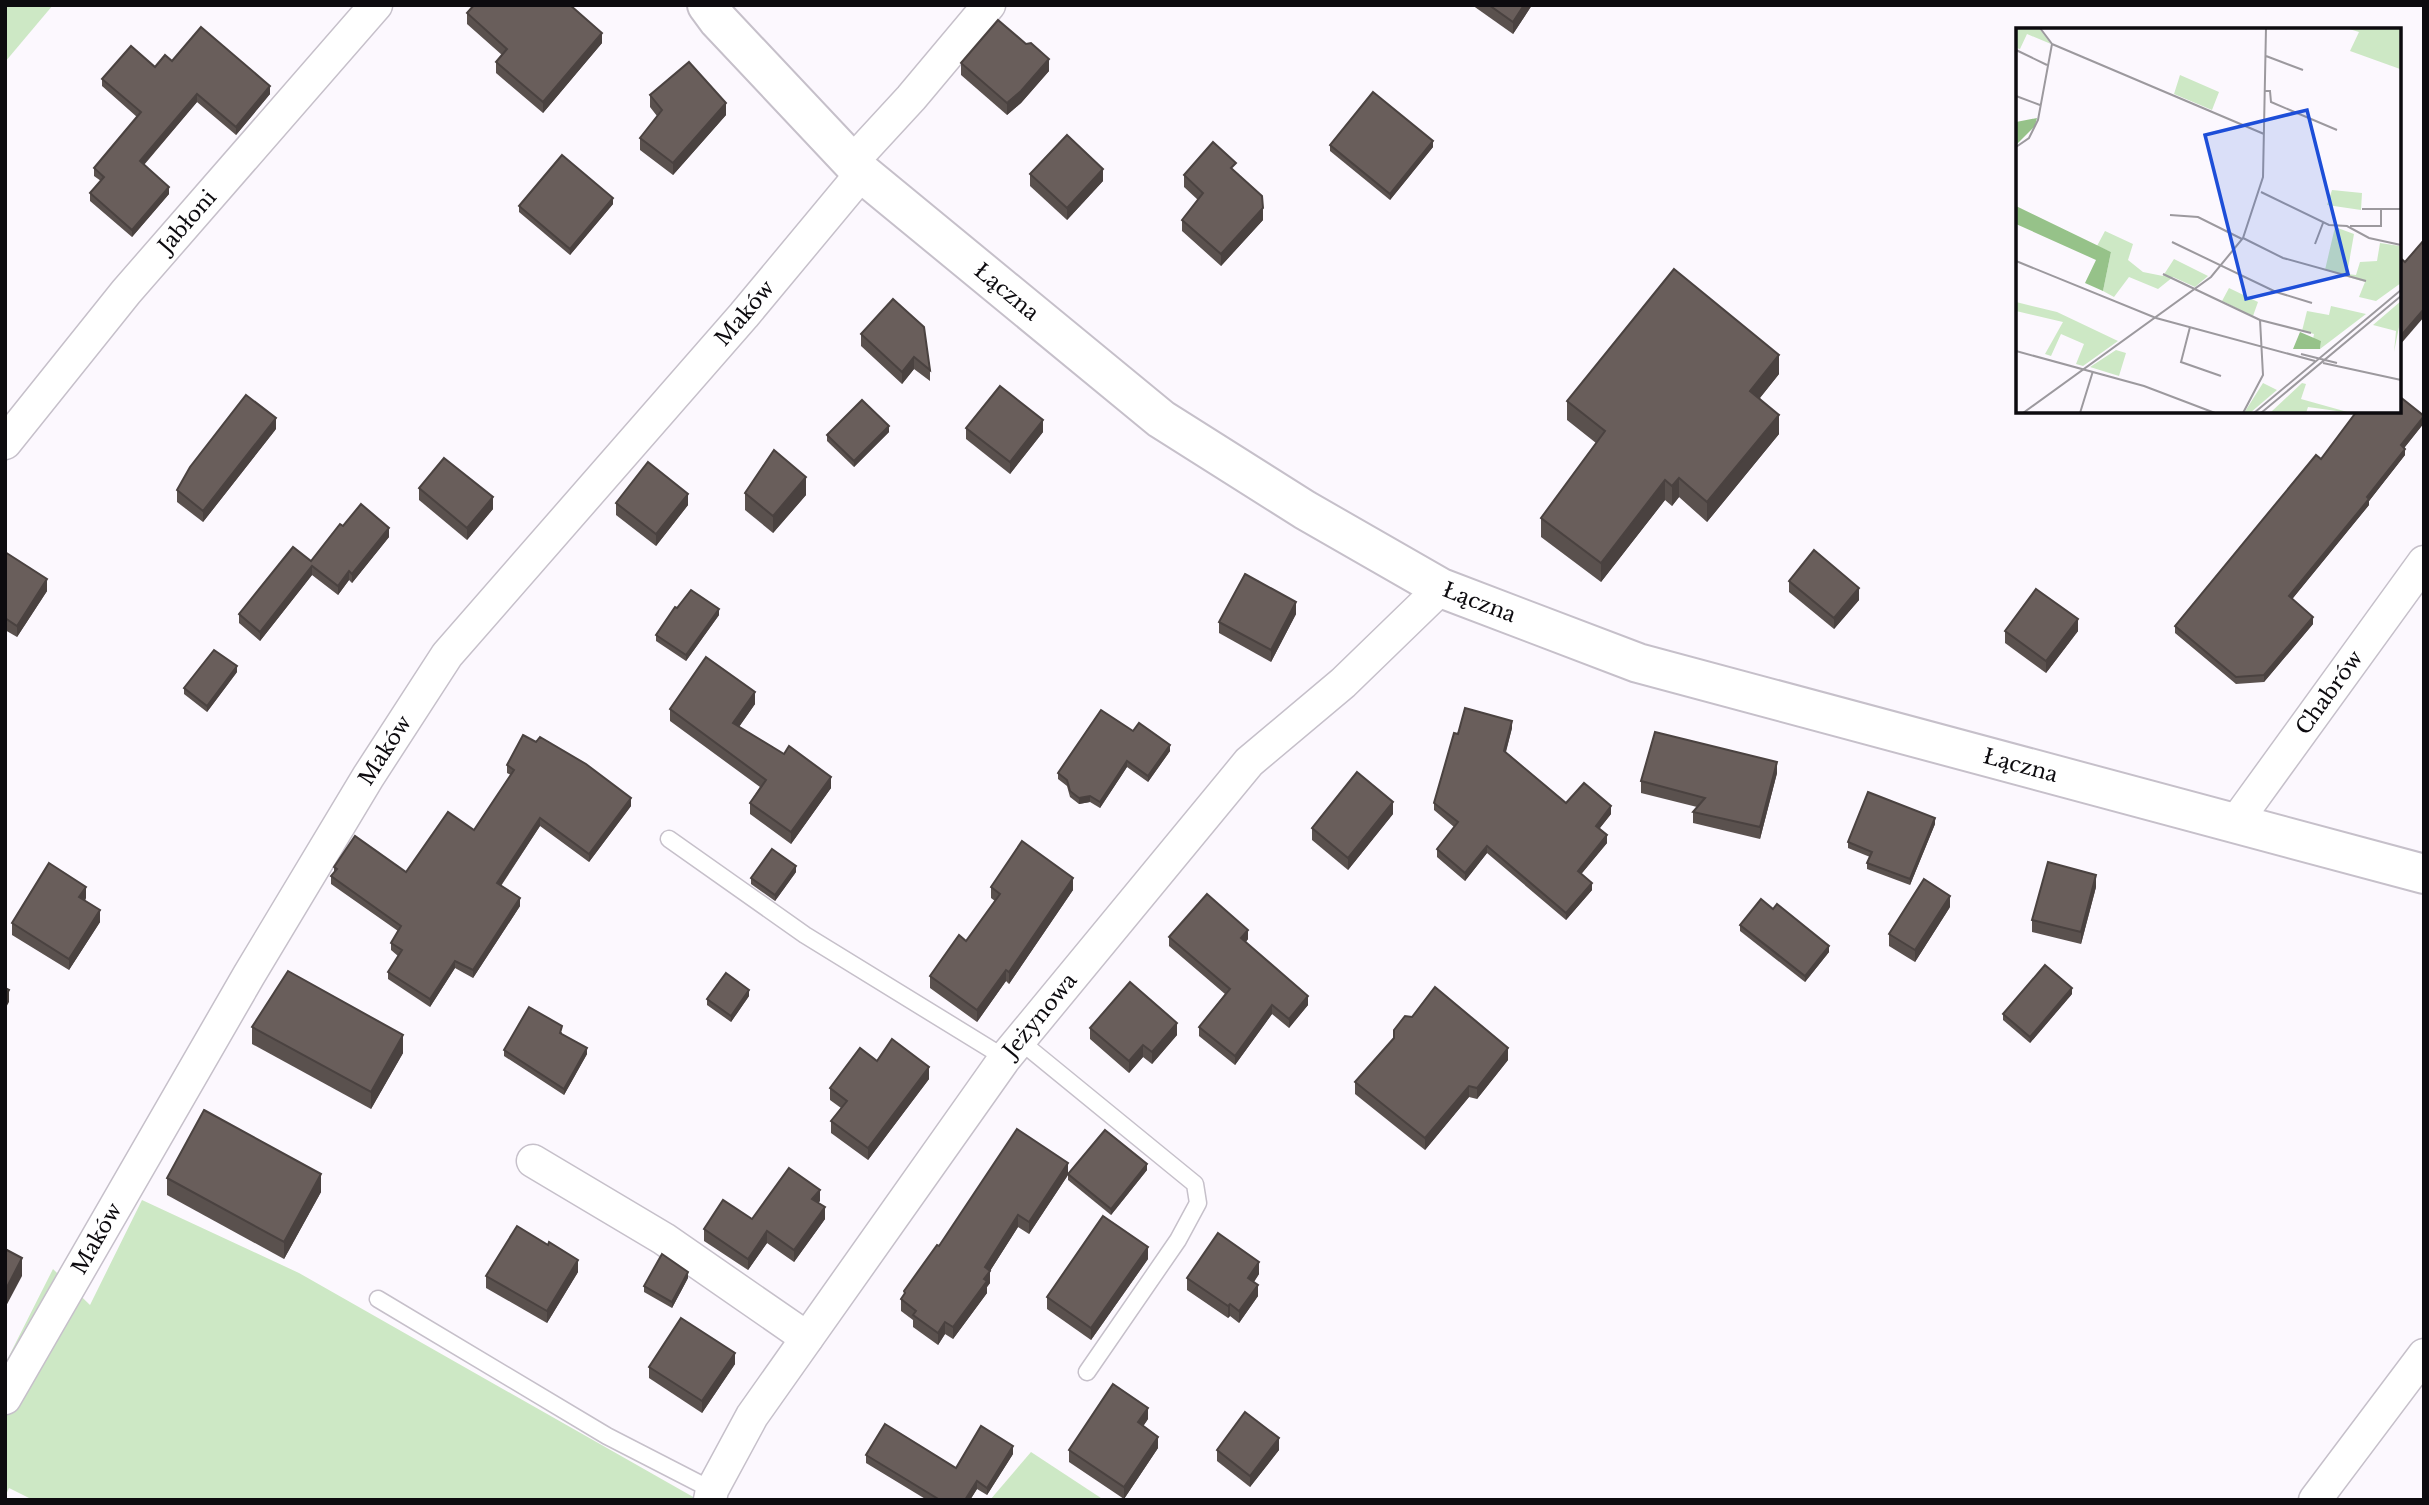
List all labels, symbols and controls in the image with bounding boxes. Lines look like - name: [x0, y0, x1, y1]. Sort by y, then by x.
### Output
- inset map: [2016, 28, 2401, 413]
- street label: Jabłoni: [151, 185, 222, 261]
- street label: Łączna: [969, 258, 1045, 326]
- street label: Maków: [710, 275, 780, 352]
- street label: Łączna: [1439, 577, 1520, 628]
- street label: Chabrów: [2290, 645, 2369, 740]
- street label: Maków: [353, 711, 417, 790]
- street label: Łączna: [1981, 743, 2061, 788]
- street label: Jeżynowa: [996, 967, 1083, 1065]
- street label: Maków: [66, 1198, 128, 1279]

